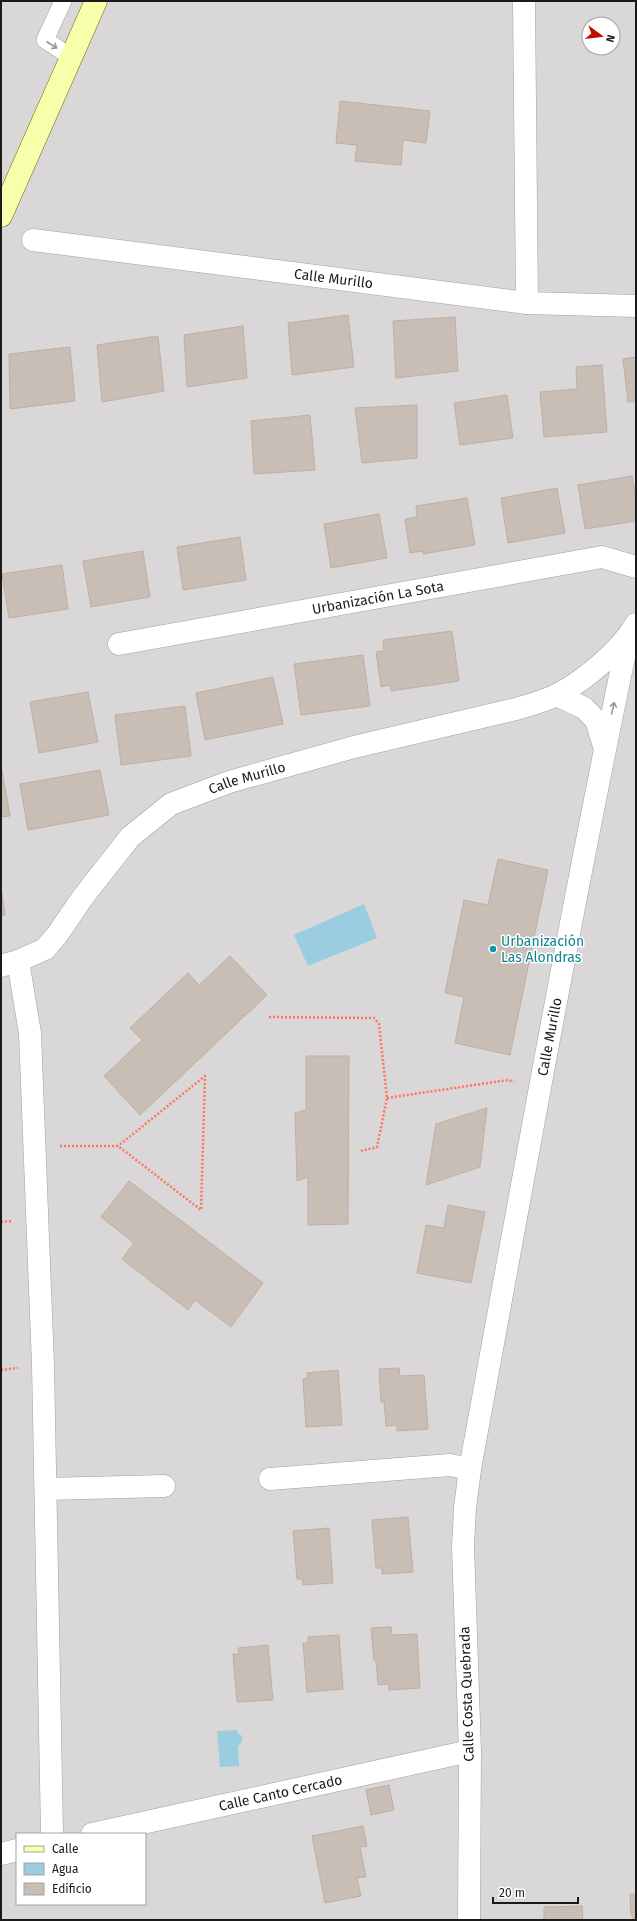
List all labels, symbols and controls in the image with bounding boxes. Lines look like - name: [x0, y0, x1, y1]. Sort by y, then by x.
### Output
- north arrow: [581, 16, 621, 56]
- text: N: [603, 33, 617, 44]
- one-way arrow: [46, 41, 57, 49]
- street label: Calle Murillo: [293, 265, 374, 292]
- street label: Urbanización La Sota: [311, 577, 445, 618]
- one-way arrow: [610, 702, 618, 715]
- street label: Calle Murillo: [206, 758, 287, 798]
- place label: Urbanización Las Alondras: [501, 933, 584, 966]
- marker: Urbanización Las Alondras: [488, 944, 498, 954]
- street label: Calle Murillo: [534, 996, 565, 1077]
- street label: Calle Costa Quebrada: [456, 1626, 478, 1762]
- street label: Calle Canto Cercado: [217, 1771, 344, 1814]
- legend: [16, 1833, 146, 1905]
- text: Calle: [52, 1842, 79, 1856]
- text: Agua: [52, 1862, 79, 1876]
- scale bar: [493, 1879, 578, 1905]
- text: Edificio: [52, 1882, 92, 1896]
- text: 20 m: [499, 1886, 525, 1900]

